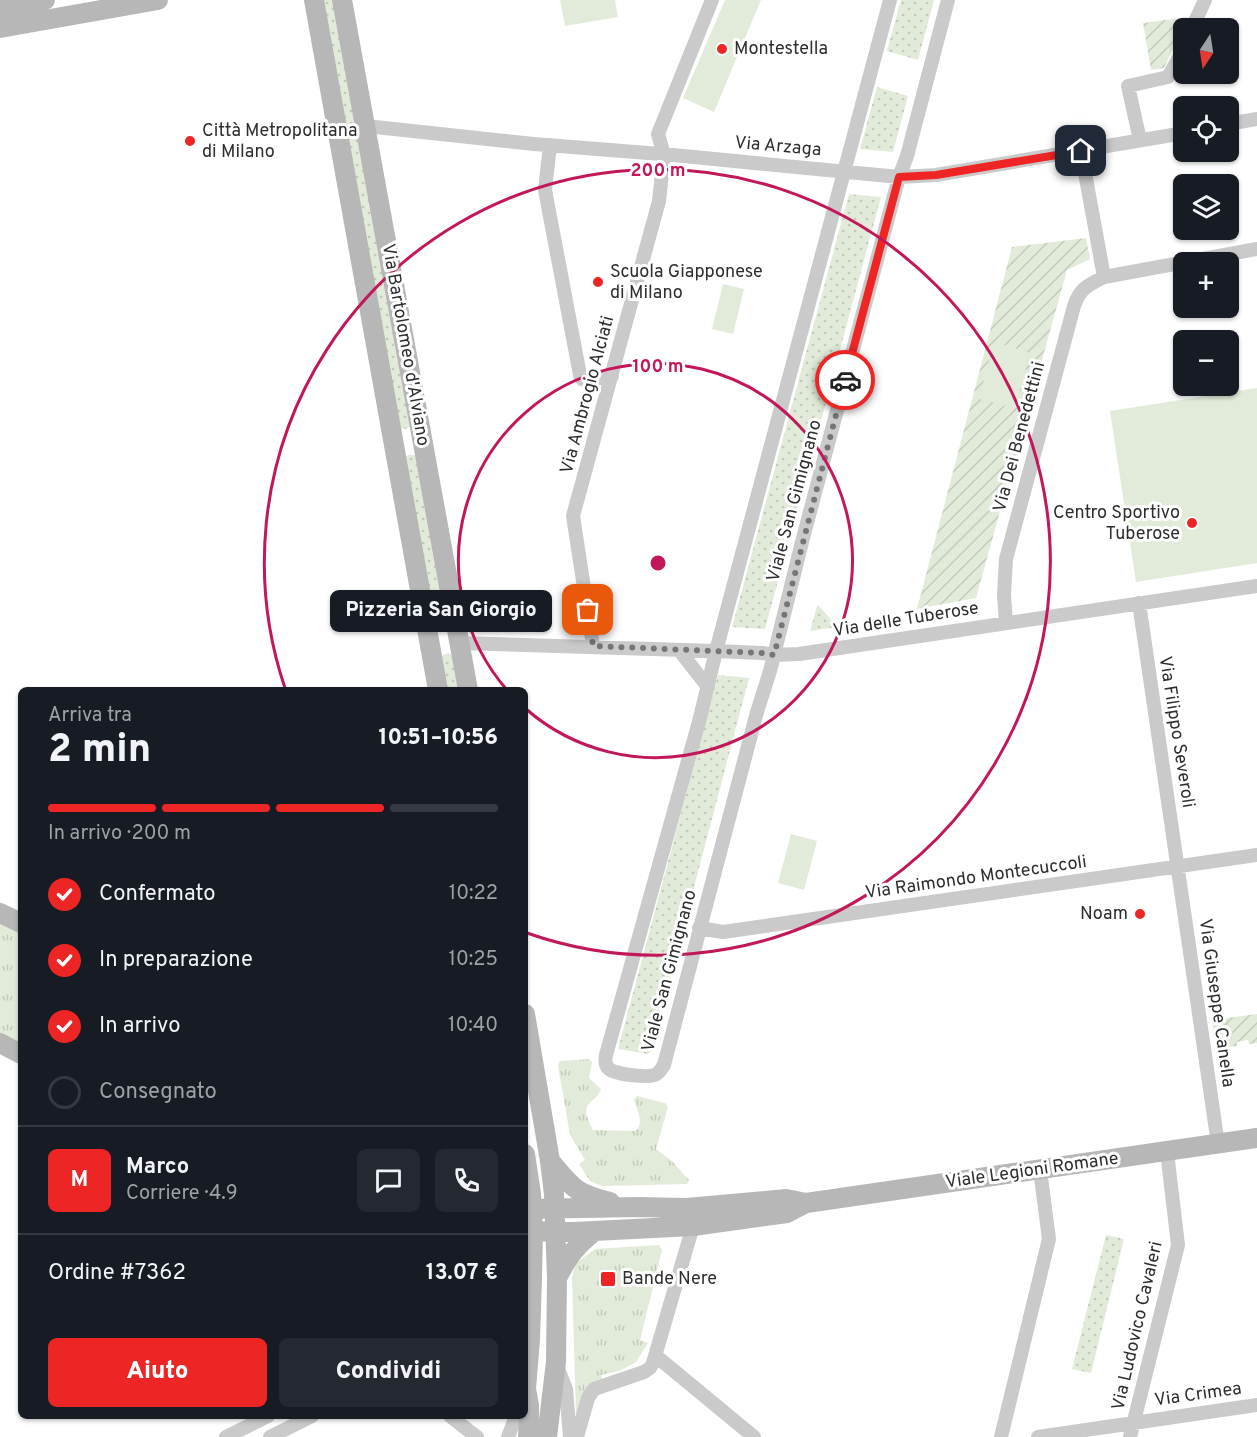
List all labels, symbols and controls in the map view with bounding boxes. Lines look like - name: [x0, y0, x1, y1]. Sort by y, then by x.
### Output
- north arrow: [1173, 18, 1239, 84]
- map controls: [1173, 18, 1239, 396]
- place label: Montestella: [734, 38, 828, 61]
- marker: Montestella: [715, 42, 729, 56]
- button: locate: [1173, 96, 1239, 162]
- place label: Città Metropolitana di Milano: [202, 120, 358, 164]
- pin: [1055, 125, 1106, 176]
- street label: Via Arzaga: [734, 132, 822, 162]
- marker: Città Metropolitana di Milano: [183, 134, 197, 148]
- icon: home: [1064, 134, 1097, 167]
- text: 200 m: [630, 160, 686, 183]
- button: layers: [1173, 174, 1239, 240]
- street label: Via Bartolomeo d'Alviano: [376, 242, 434, 448]
- button: +: [1173, 252, 1239, 318]
- place label: Scuola Giapponese di Milano: [610, 261, 763, 305]
- marker: Scuola Giapponese di Milano: [591, 275, 605, 289]
- street label: Via Ambrogio Alciati: [556, 313, 620, 477]
- button: −: [1173, 330, 1239, 396]
- courier: [815, 350, 875, 410]
- text: 100 m: [632, 356, 684, 379]
- street label: Via Dei Benedettini: [989, 359, 1051, 515]
- icon: car: [829, 364, 862, 397]
- street label: Viale San Gimignano: [762, 418, 828, 584]
- place label: Centro Sportivo Tuberose: [1053, 502, 1180, 546]
- marker: Centro Sportivo Tuberose: [1185, 516, 1199, 530]
- centre of rings: [648, 553, 668, 573]
- pin: [562, 584, 613, 635]
- callout: Pizzeria San Giorgio: [330, 589, 552, 631]
- icon: bag: [571, 593, 604, 626]
- street label: Via delle Tuberose: [832, 597, 980, 643]
- text: Pizzeria San Giorgio: [345, 598, 537, 624]
- street label: Via Filippo Severoli: [1153, 654, 1199, 810]
- text: Arriva tra: [48, 703, 132, 729]
- text: 10:51–10:56: [379, 725, 498, 752]
- text: 2 min: [48, 727, 151, 776]
- text: In arrivo · 200 m: [48, 821, 191, 847]
- street label: Via Raimondo Montecuccoli: [864, 851, 1088, 905]
- icon: check: [48, 878, 81, 911]
- text: Confermato: [99, 881, 216, 908]
- text: 10:22: [449, 881, 498, 907]
- street label: Viale San Gimignano: [637, 888, 703, 1054]
- place label: Noam: [1080, 903, 1128, 926]
- marker: Noam: [1133, 907, 1147, 921]
- street label: Via Giuseppe Canella: [1193, 917, 1239, 1089]
- icon: check: [48, 944, 81, 977]
- text: In preparazione: [99, 947, 253, 974]
- text: 10:25: [449, 947, 498, 973]
- icon: check: [48, 1010, 81, 1043]
- text: In arrivo: [99, 1013, 181, 1040]
- text: 10:40: [448, 1013, 498, 1039]
- text: Consegnato: [99, 1079, 217, 1106]
- street label: Viale Legioni Romane: [944, 1147, 1120, 1195]
- button: chat: [357, 1149, 420, 1212]
- button: phone: [435, 1149, 498, 1212]
- text: Marco: [126, 1154, 189, 1181]
- text: M: [71, 1167, 88, 1194]
- text: Corriere · 4.9: [126, 1181, 238, 1207]
- street label: Via Ludovico Cavaleri: [1107, 1239, 1169, 1413]
- text: Ordine #7362: [48, 1260, 186, 1287]
- text: 13.07 €: [426, 1260, 498, 1287]
- place label: Bande Nere: [622, 1268, 717, 1291]
- marker: Bande Nere: [599, 1270, 617, 1288]
- button: Aiuto: [48, 1338, 267, 1407]
- button: Condividi: [279, 1338, 498, 1407]
- street label: Via Crimea: [1153, 1378, 1243, 1412]

